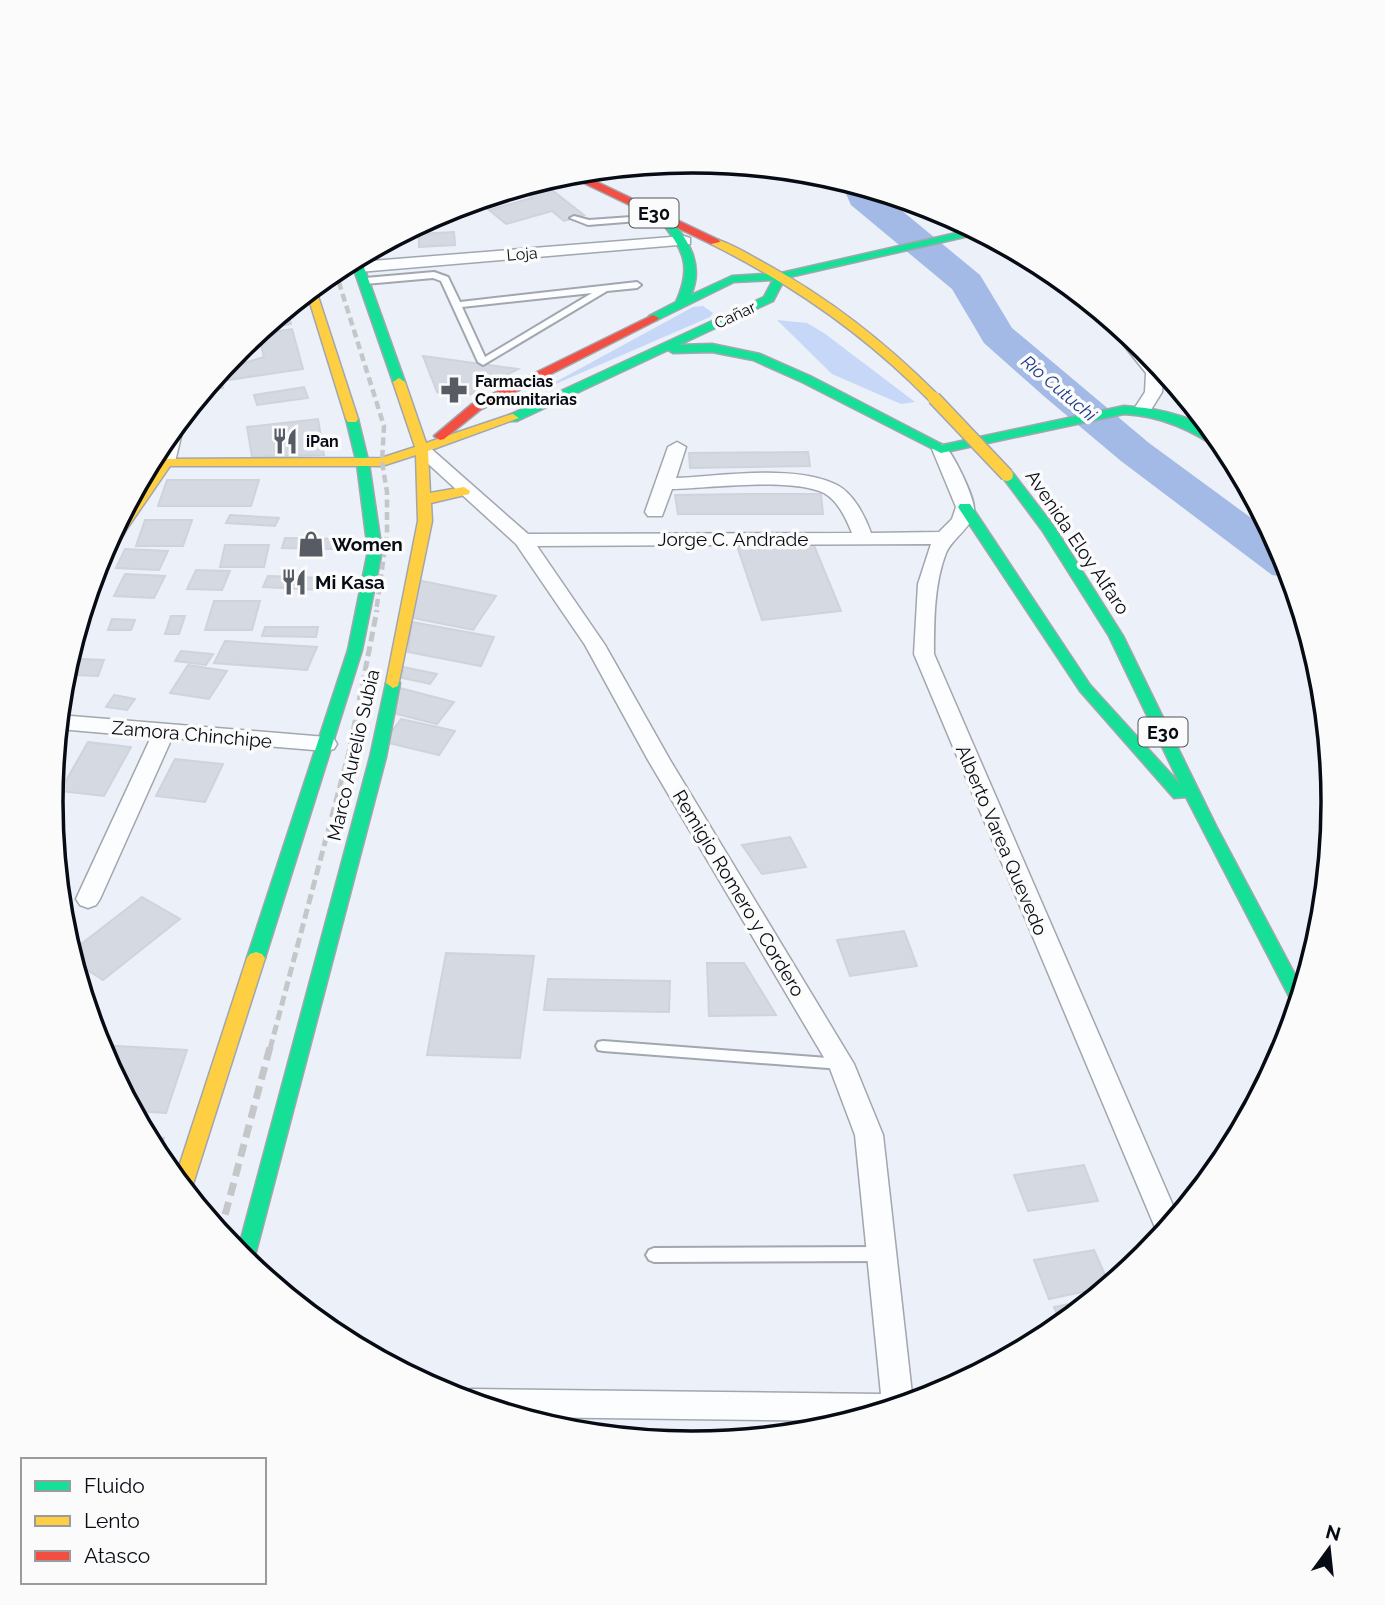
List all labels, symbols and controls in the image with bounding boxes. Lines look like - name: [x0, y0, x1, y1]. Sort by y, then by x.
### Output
- road number: E30: [630, 198, 678, 228]
- street label: Loja: [506, 243, 538, 265]
- street label: Cañar: [711, 297, 759, 333]
- water label: Río Cutuchi: [1017, 351, 1102, 426]
- place label: Farmacias Comunitarias: [475, 372, 577, 409]
- pharmacy icon: Farmacias Comunitarias: [439, 375, 469, 405]
- restaurant icon: iPan: [270, 426, 300, 456]
- place label: iPan: [306, 432, 339, 451]
- street label: Avenida Eloy Alfaro: [1022, 466, 1134, 618]
- street label: Jorge C. Andrade: [658, 528, 809, 550]
- shop icon: Women: [296, 529, 326, 559]
- place label: Women: [332, 533, 403, 555]
- restaurant icon: Mi Kasa: [279, 567, 309, 597]
- place label: Mi Kasa: [315, 571, 385, 593]
- street label: Marco Aurelio Subia: [323, 667, 383, 843]
- street label: Zamora Chinchipe: [111, 716, 273, 752]
- road number: E30: [1138, 718, 1188, 746]
- street label: Alberto Varea Quevedo: [952, 741, 1052, 939]
- street label: Remigio Romero y Cordero: [669, 786, 809, 1000]
- legend: [21, 1458, 266, 1584]
- text: Fluido: [84, 1473, 145, 1498]
- text: Lento: [84, 1508, 140, 1533]
- north arrow: [1294, 1514, 1364, 1584]
- text: N: [1324, 1520, 1343, 1545]
- text: Atasco: [84, 1543, 150, 1568]

